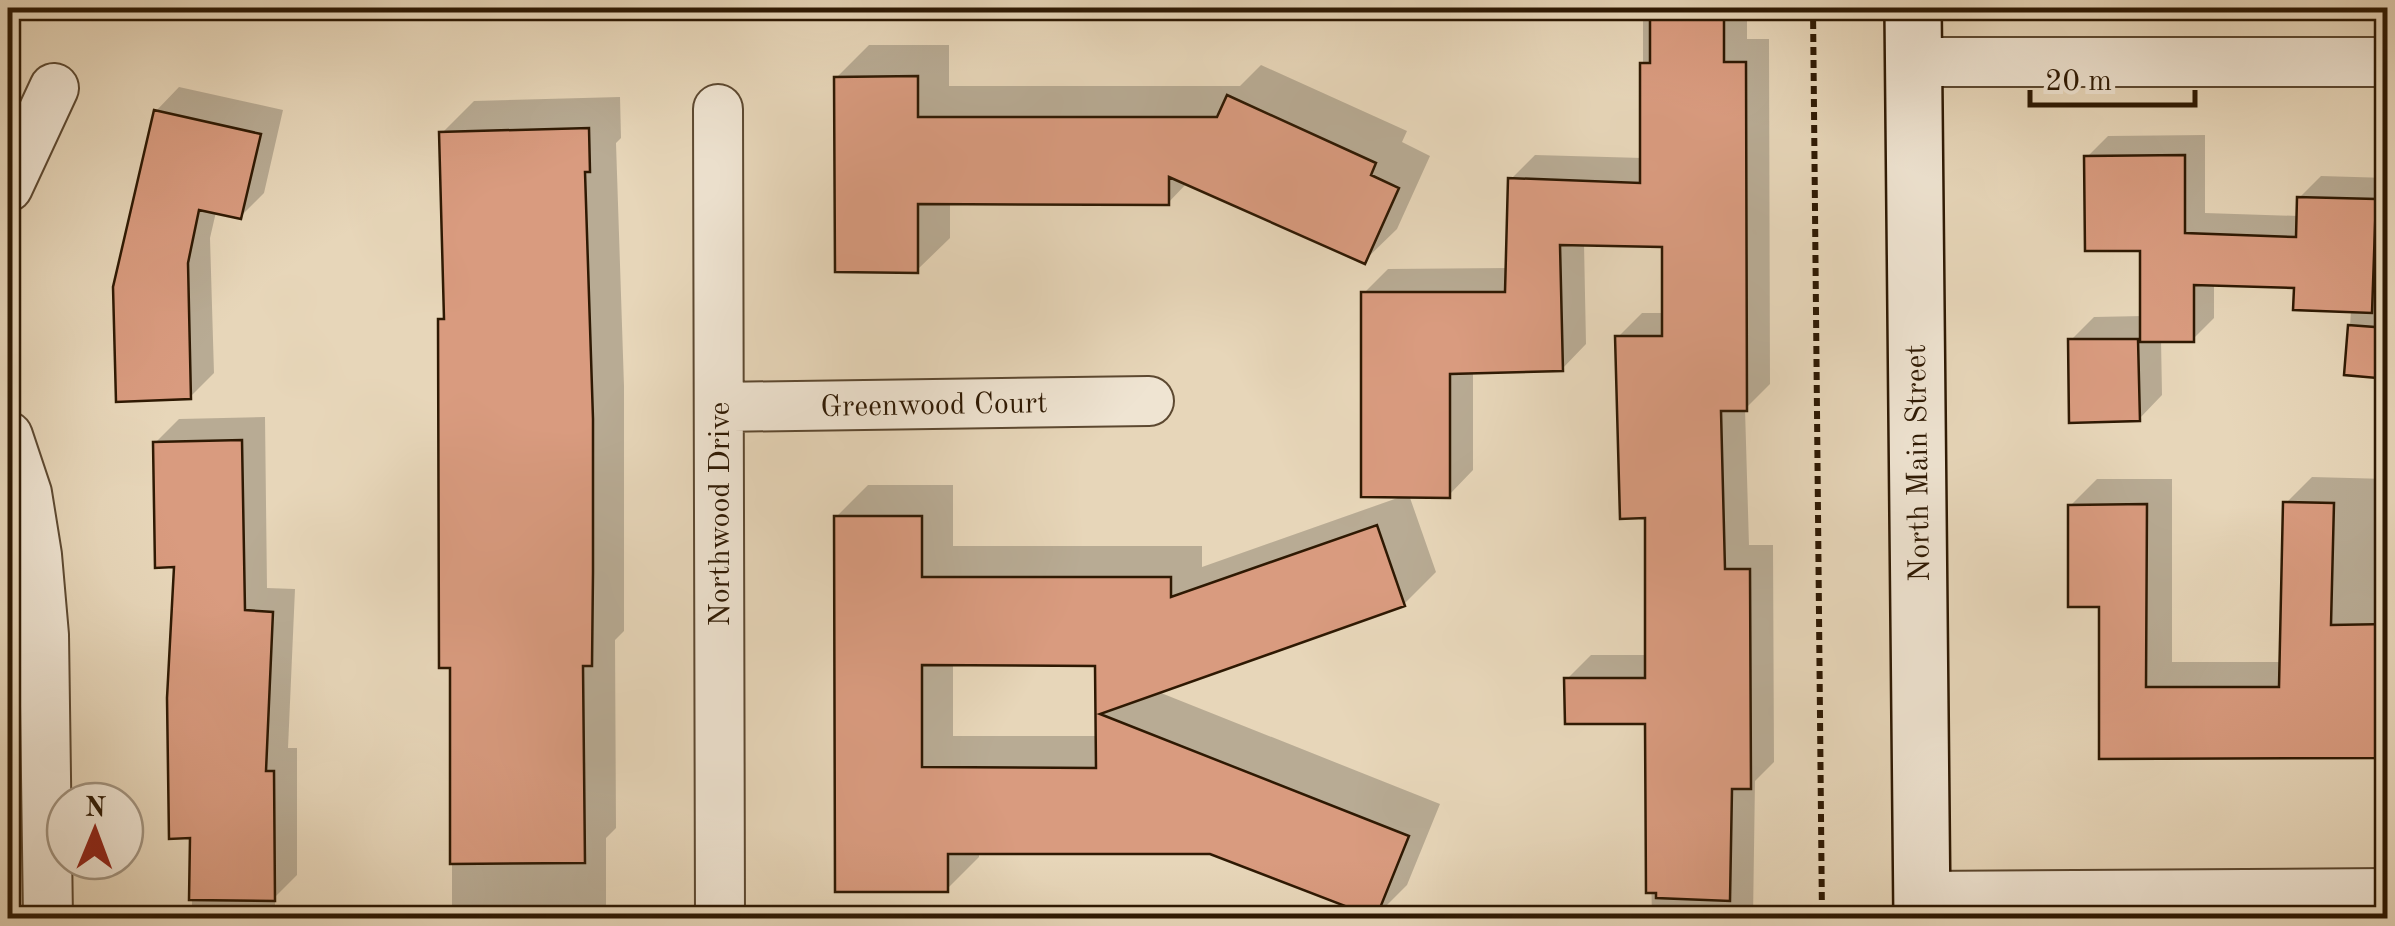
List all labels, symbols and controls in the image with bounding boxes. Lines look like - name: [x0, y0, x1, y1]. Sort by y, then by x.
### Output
- scale bar: [2030, 45, 2195, 107]
- text: 20 m: [2045, 67, 2112, 97]
- street label: North Main Street: [1902, 344, 1936, 582]
- street label: Greenwood Court: [820, 389, 1048, 423]
- street label: Northwood Drive: [706, 402, 736, 626]
- north arrow: [45, 781, 145, 881]
- text: N: [84, 795, 107, 823]

